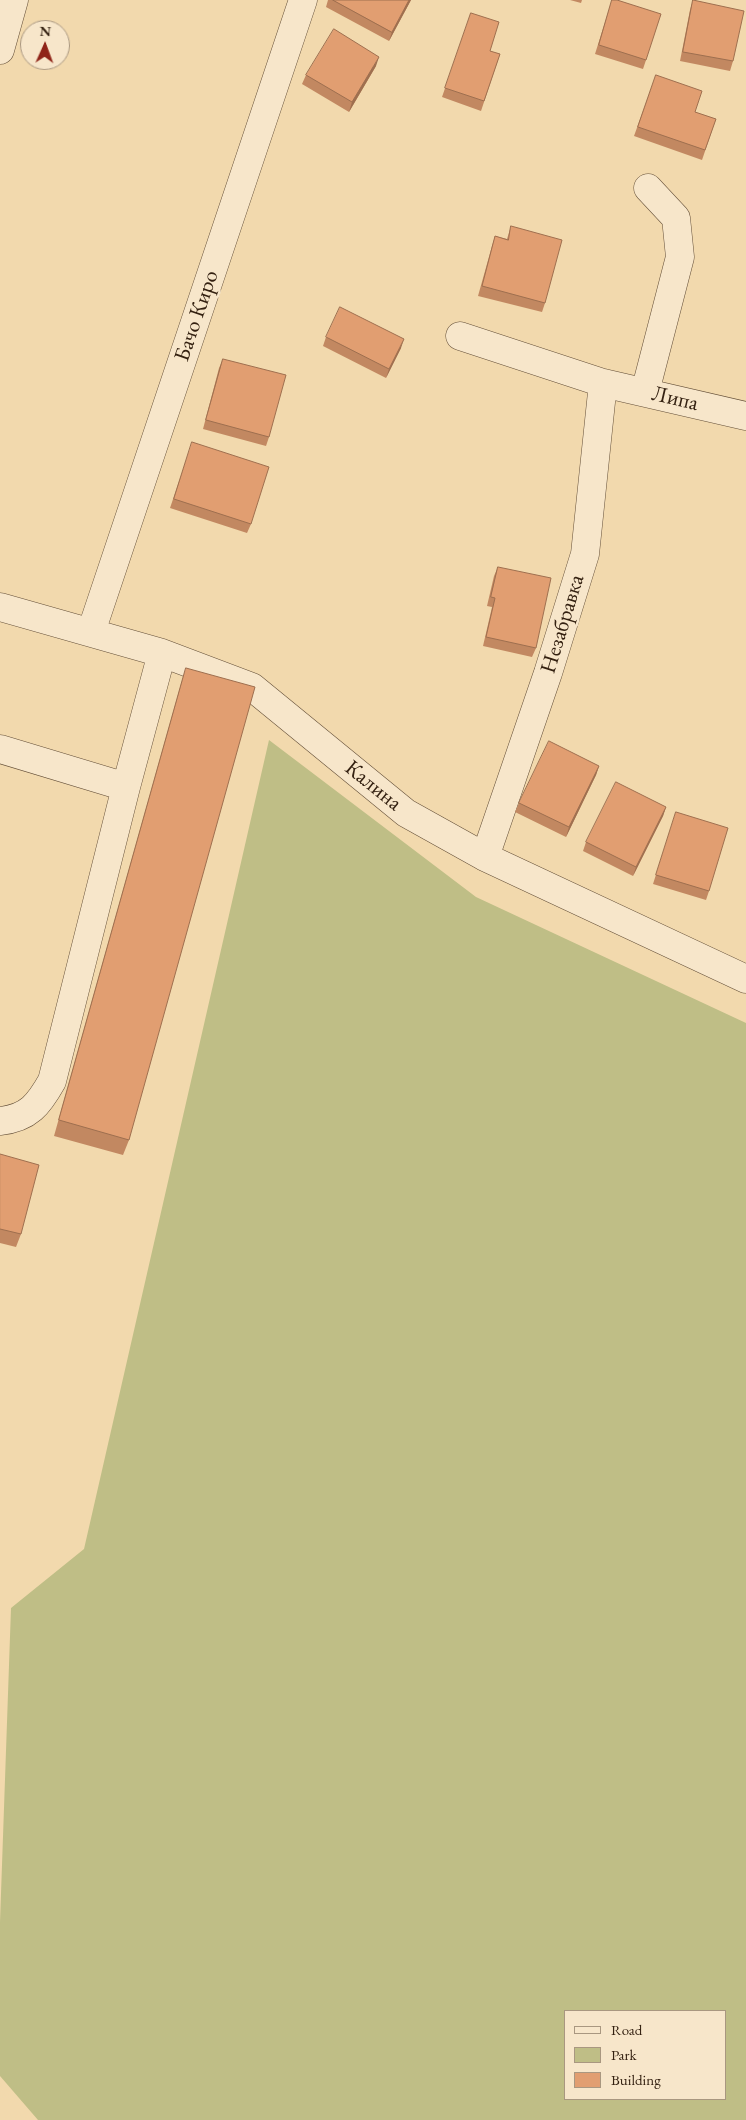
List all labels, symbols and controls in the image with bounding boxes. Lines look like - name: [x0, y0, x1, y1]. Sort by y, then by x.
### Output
- north arrow: [20, 20, 70, 70]
- text: N: [40, 22, 51, 40]
- street label: Бачо Киро: [169, 267, 225, 365]
- street label: Липа: [649, 381, 701, 417]
- street label: Незабравка: [536, 572, 590, 676]
- street label: Калина: [339, 755, 407, 817]
- legend: [564, 2010, 726, 2100]
- text: Road: [611, 2020, 642, 2039]
- text: Park: [611, 2045, 637, 2064]
- text: Building: [611, 2070, 661, 2089]

